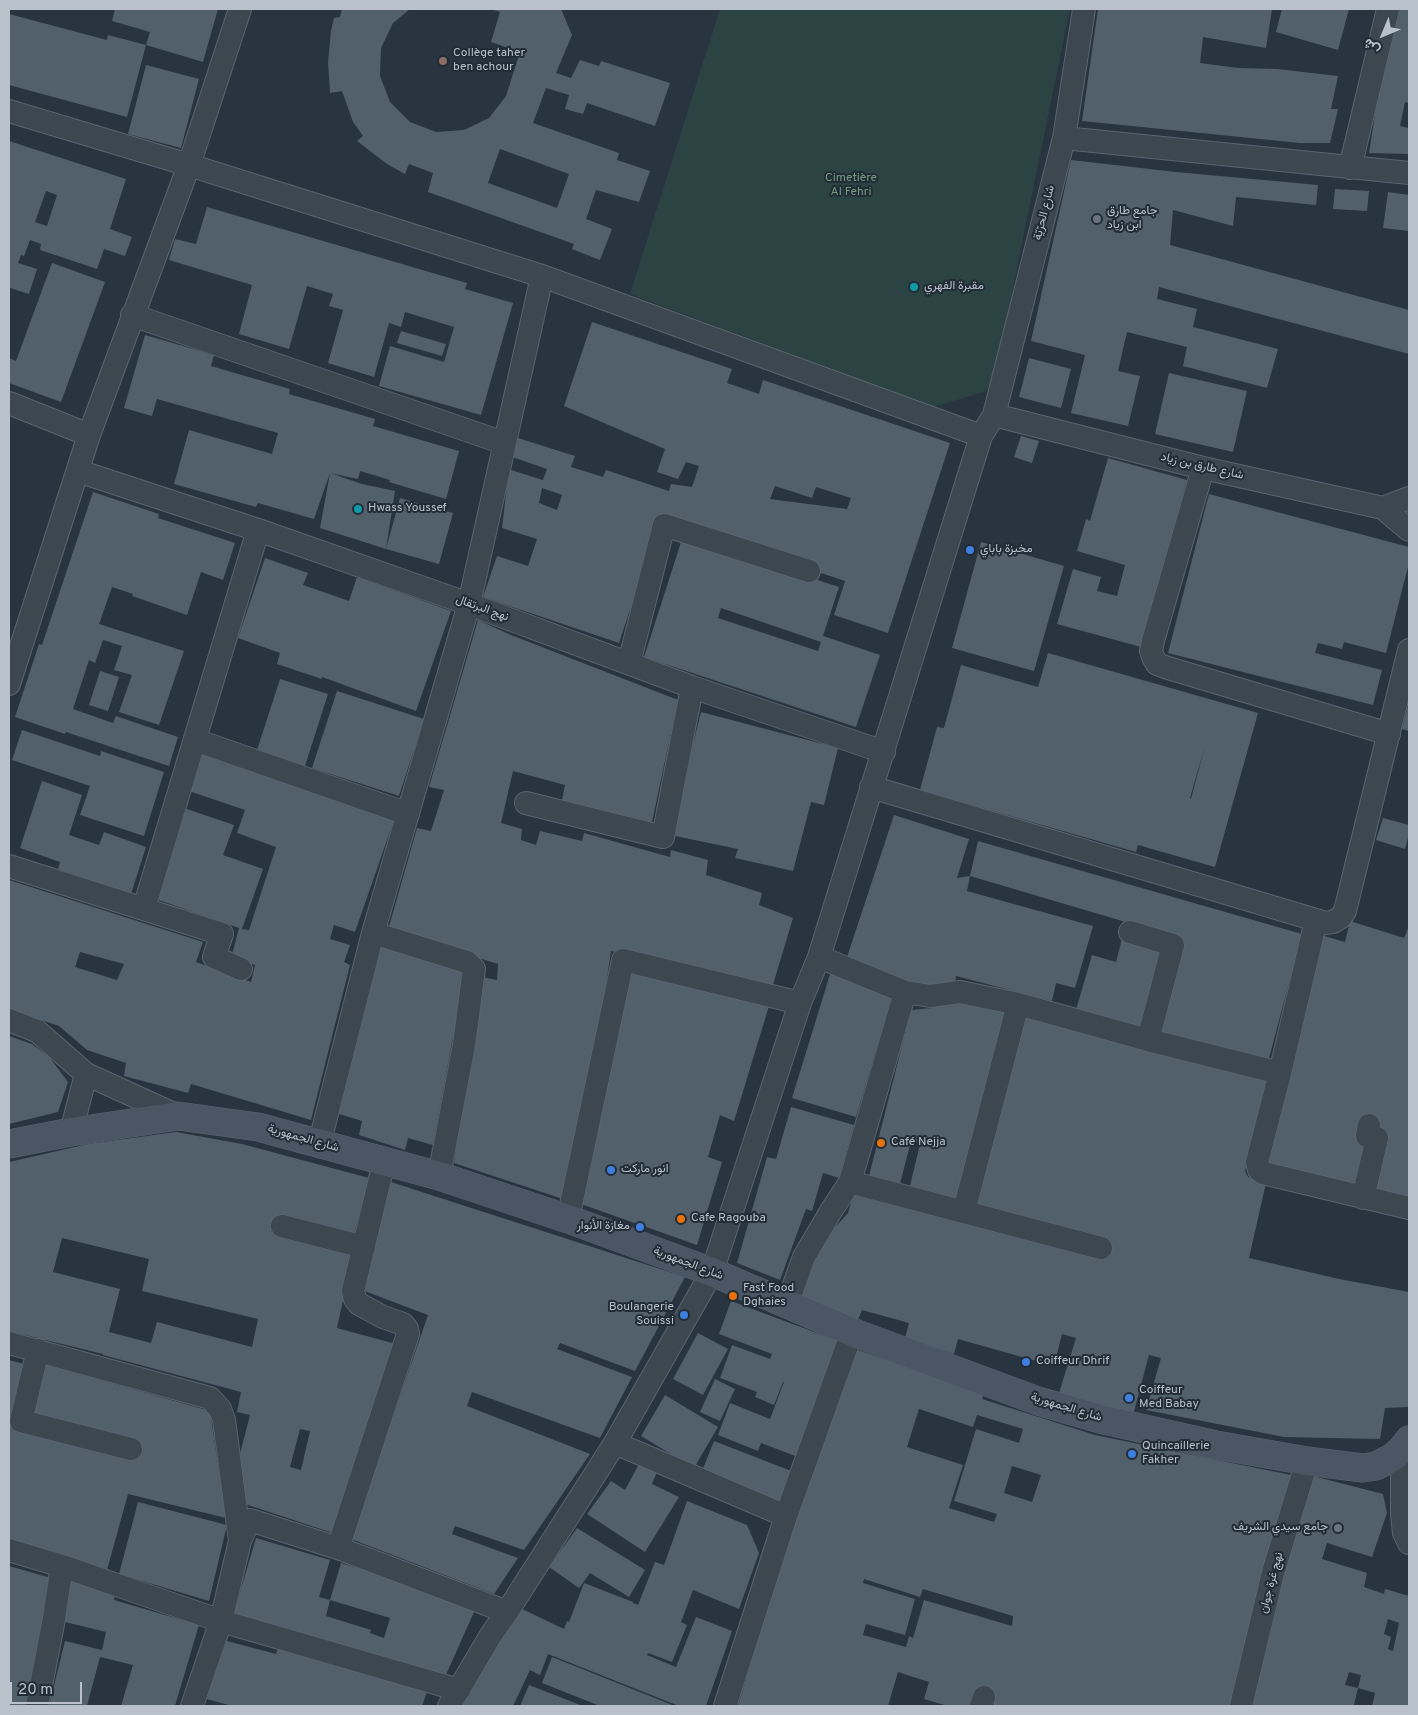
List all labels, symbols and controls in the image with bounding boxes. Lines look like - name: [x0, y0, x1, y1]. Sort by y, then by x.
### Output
- north arrow: [1358, 10, 1408, 60]
- text: ش: [1360, 34, 1384, 58]
- place label: Collège taher ben achour: [453, 47, 525, 75]
- marker: Collège taher ben achour: [437, 55, 449, 67]
- park label: Cimetière Al Fehri: [825, 172, 877, 200]
- street label: شارع الحرّيّة: [1031, 184, 1059, 242]
- place label: جامع طارق ابن زياد: [1107, 205, 1158, 233]
- marker: جامع طارق ابن زياد: [1091, 213, 1103, 225]
- place label: مقبرة الفهري: [924, 280, 984, 294]
- marker: مقبرة الفهري: [908, 281, 920, 293]
- street label: شارع طارق بن زياد: [1159, 450, 1245, 484]
- place label: Hwass Youssef: [368, 502, 447, 516]
- marker: Hwass Youssef: [352, 503, 364, 515]
- place label: مخبزة باباي: [980, 543, 1033, 557]
- marker: مخبزة باباي: [964, 544, 976, 556]
- street label: نهج البرتقال: [453, 593, 511, 625]
- street label: شارع الجمهورية: [266, 1122, 340, 1156]
- place label: Café Nejja: [891, 1136, 946, 1150]
- marker: Café Nejja: [875, 1137, 887, 1149]
- place label: انور ماركت: [621, 1163, 668, 1177]
- marker: انور ماركت: [605, 1164, 617, 1176]
- place label: Cafe Ragouba: [691, 1212, 766, 1226]
- marker: Cafe Ragouba: [675, 1213, 687, 1225]
- place label: مغازة الأنوار: [577, 1220, 630, 1234]
- marker: مغازة الأنوار: [634, 1221, 646, 1233]
- street label: شارع الجمهورية: [651, 1244, 725, 1284]
- place label: Fast Food Dghaies: [743, 1282, 794, 1310]
- marker: Fast Food Dghaies: [727, 1290, 739, 1302]
- place label: Boulangerie Souissi: [609, 1301, 674, 1329]
- marker: Boulangerie Souissi: [678, 1309, 690, 1321]
- place label: Coiffeur Dhrif: [1036, 1355, 1109, 1369]
- marker: Coiffeur Dhrif: [1020, 1356, 1032, 1368]
- place label: Coiffeur Med Babay: [1139, 1384, 1199, 1412]
- street label: شارع الجمهورية: [1029, 1390, 1103, 1426]
- marker: Coiffeur Med Babay: [1123, 1392, 1135, 1404]
- place label: Quincaillerie Fakher: [1142, 1440, 1210, 1468]
- marker: Quincaillerie Fakher: [1126, 1448, 1138, 1460]
- place label: جامع سيدي الشريف: [1233, 1521, 1328, 1535]
- marker: جامع سيدي الشريف: [1332, 1522, 1344, 1534]
- street label: نهج غرة جوان: [1257, 1551, 1287, 1615]
- scale bar: [12, 1672, 85, 1704]
- text: 20 m: [18, 1681, 53, 1700]

